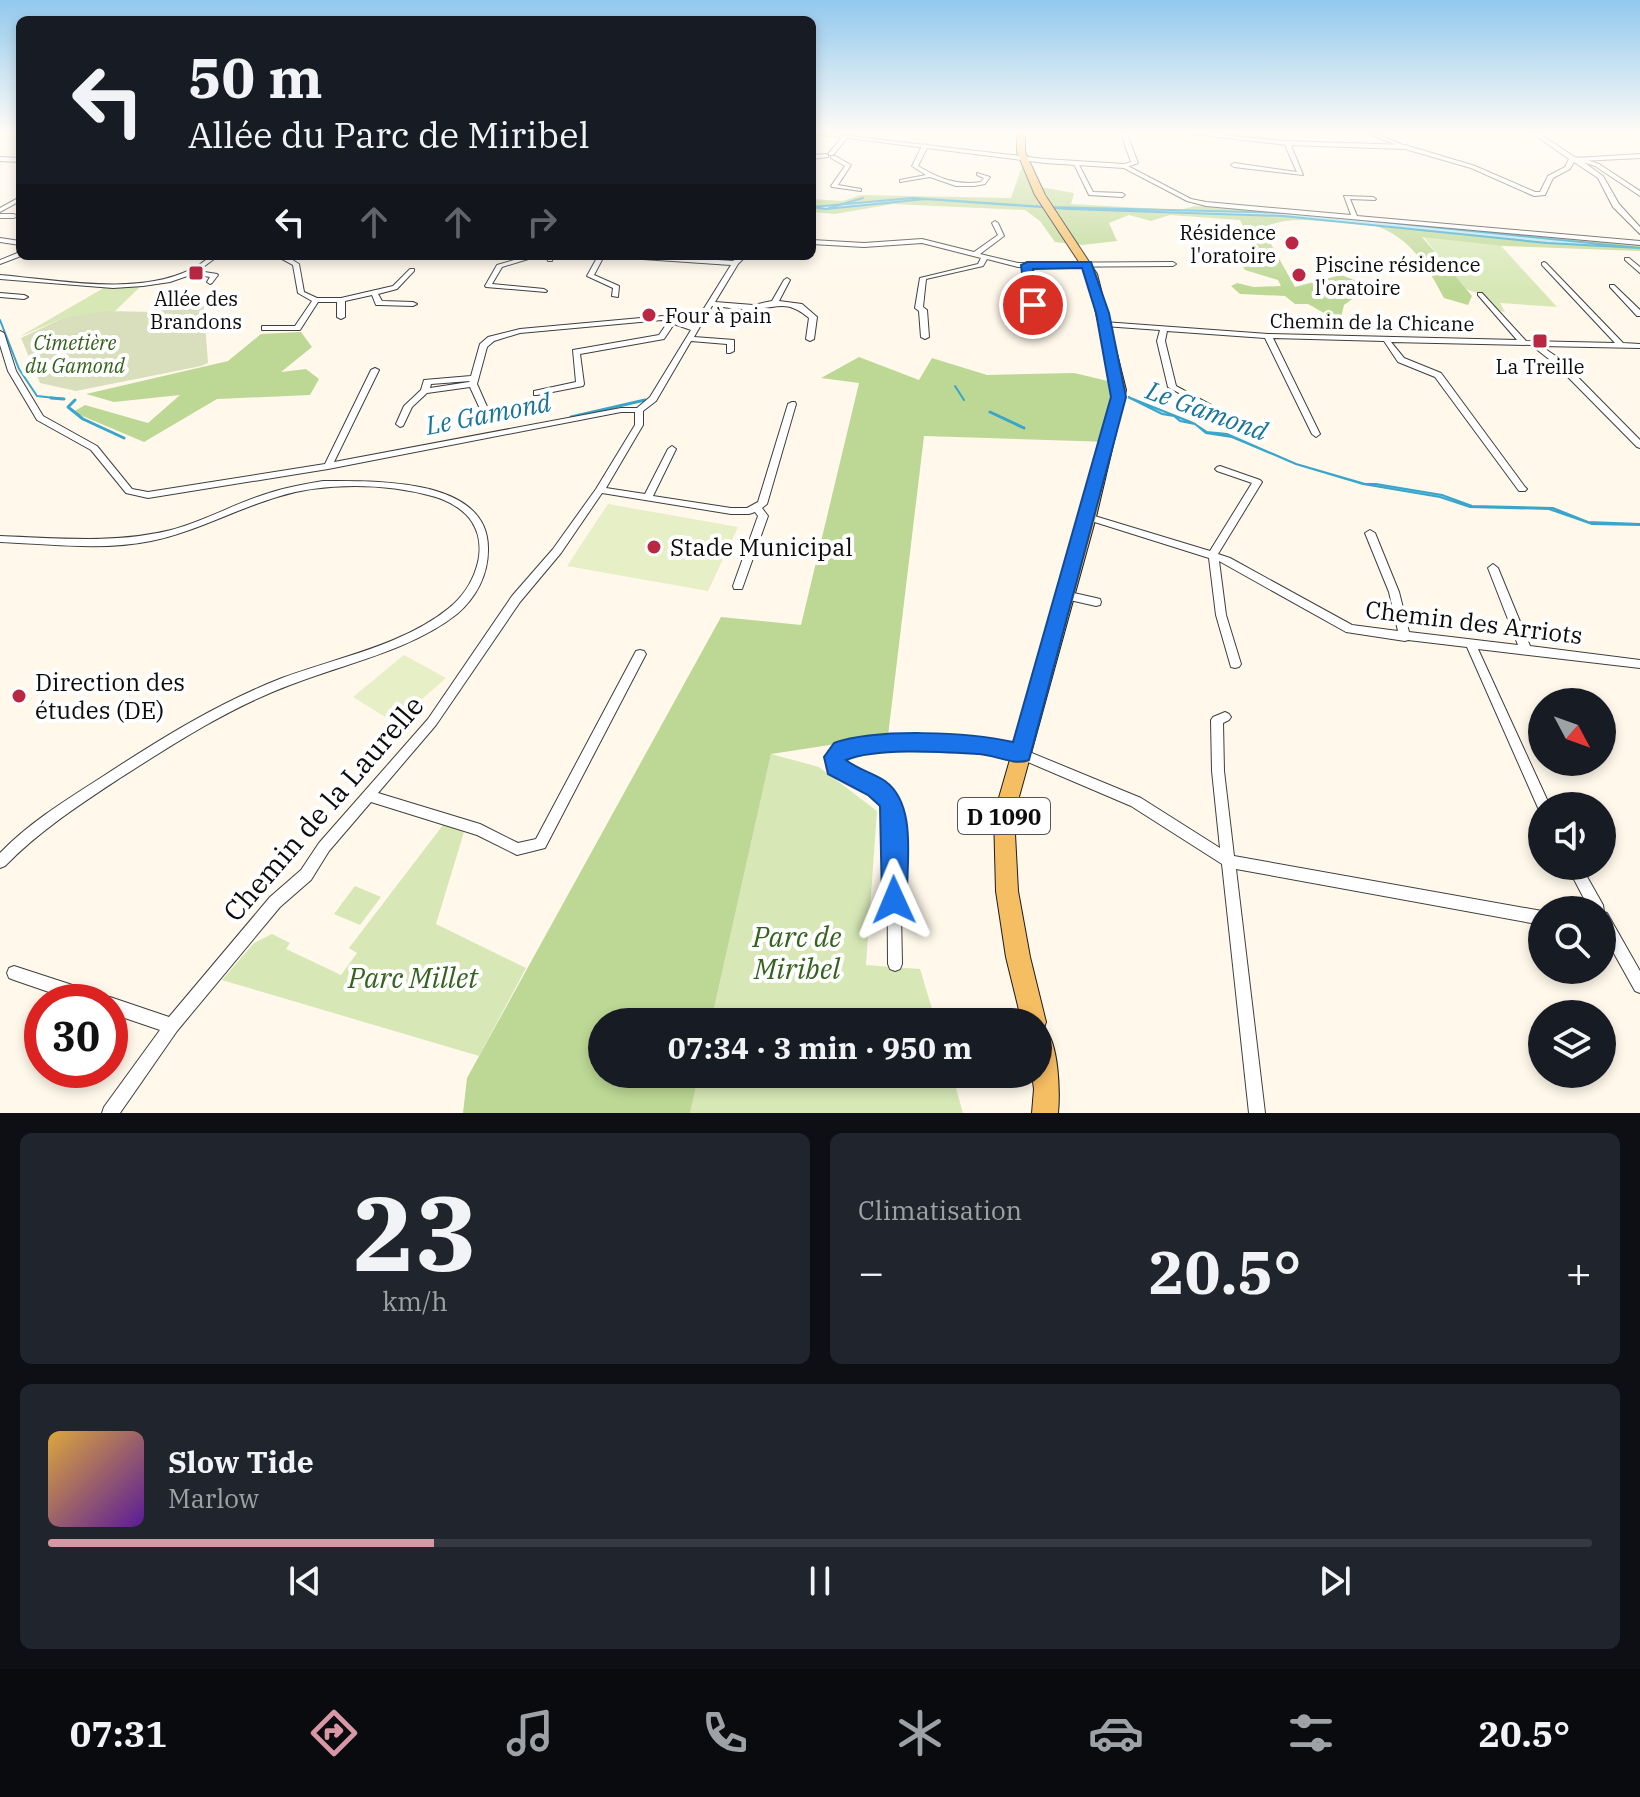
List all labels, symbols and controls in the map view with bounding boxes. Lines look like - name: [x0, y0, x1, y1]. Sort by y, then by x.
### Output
- text: 50 m: [188, 41, 323, 113]
- icon: left: [56, 48, 160, 152]
- text: Allée du Parc de Miribel: [188, 111, 589, 158]
- icon: left: [268, 200, 312, 244]
- icon: ahead: [352, 200, 396, 244]
- icon: ahead: [436, 200, 480, 244]
- icon: right: [520, 200, 564, 244]
- place label: Résidence l'oratoire: [1180, 219, 1276, 269]
- marker: Résidence l'oratoire: [1283, 234, 1301, 252]
- place label: Piscine résidence l'oratoire: [1315, 251, 1480, 301]
- marker: Allée des Brandons: [187, 264, 205, 282]
- marker: Piscine résidence l'oratoire: [1290, 266, 1308, 284]
- pin: [999, 271, 1067, 339]
- icon: arrive: [1011, 283, 1055, 327]
- place label: Allée des Brandons: [150, 285, 242, 335]
- place label: Four à pain: [665, 302, 772, 329]
- marker: Four à pain: [640, 306, 658, 324]
- street label: Chemin de la Chicane: [1270, 307, 1474, 337]
- park label: Cimetière du Gamond: [25, 329, 126, 379]
- marker: La Treille: [1531, 332, 1549, 350]
- place label: La Treille: [1496, 353, 1584, 380]
- water label: Le Gamond: [1141, 372, 1273, 448]
- water label: Le Gamond: [422, 384, 554, 442]
- place label: Stade Municipal: [670, 531, 853, 563]
- marker: Stade Municipal: [645, 538, 663, 556]
- street label: Chemin des Arriots: [1364, 593, 1584, 651]
- place label: Direction des études (DE): [35, 666, 185, 726]
- marker: Direction des études (DE): [10, 687, 28, 705]
- street label: Chemin de la Laurelle: [215, 687, 431, 929]
- north arrow: [1528, 688, 1616, 776]
- map controls: [1528, 688, 1616, 1088]
- button: sound: [1528, 792, 1616, 880]
- road number: D 1090: [958, 798, 1050, 834]
- position arrow: [852, 858, 936, 942]
- button: search: [1528, 896, 1616, 984]
- park label: Parc de Miribel: [752, 918, 842, 987]
- park label: Parc Millet: [347, 959, 479, 996]
- speed limit sign: 30: [24, 984, 128, 1088]
- button: layers: [1528, 1000, 1616, 1088]
- text: 07:34 · 3 min · 950 m: [668, 1028, 972, 1067]
- text: 23: [353, 1164, 477, 1300]
- text: Climatisation: [858, 1193, 1022, 1227]
- text: 20.5°: [1148, 1232, 1302, 1311]
- text: −: [858, 1243, 884, 1300]
- text: +: [1566, 1243, 1592, 1300]
- text: km/h: [382, 1284, 448, 1318]
- text: Slow Tide: [168, 1442, 314, 1481]
- text: Marlow: [168, 1481, 259, 1515]
- icon: previous: [283, 1559, 327, 1603]
- icon: pause: [798, 1559, 842, 1603]
- icon: next: [1313, 1559, 1357, 1603]
- icon: directions: [306, 1705, 362, 1761]
- icon: music: [502, 1705, 558, 1761]
- icon: phone: [697, 1705, 753, 1761]
- icon: climate: [892, 1705, 948, 1761]
- icon: car: [1088, 1705, 1144, 1761]
- icon: filters: [1283, 1705, 1339, 1761]
- text: 07:31: [70, 1710, 167, 1757]
- text: 20.5°: [1478, 1710, 1570, 1757]

